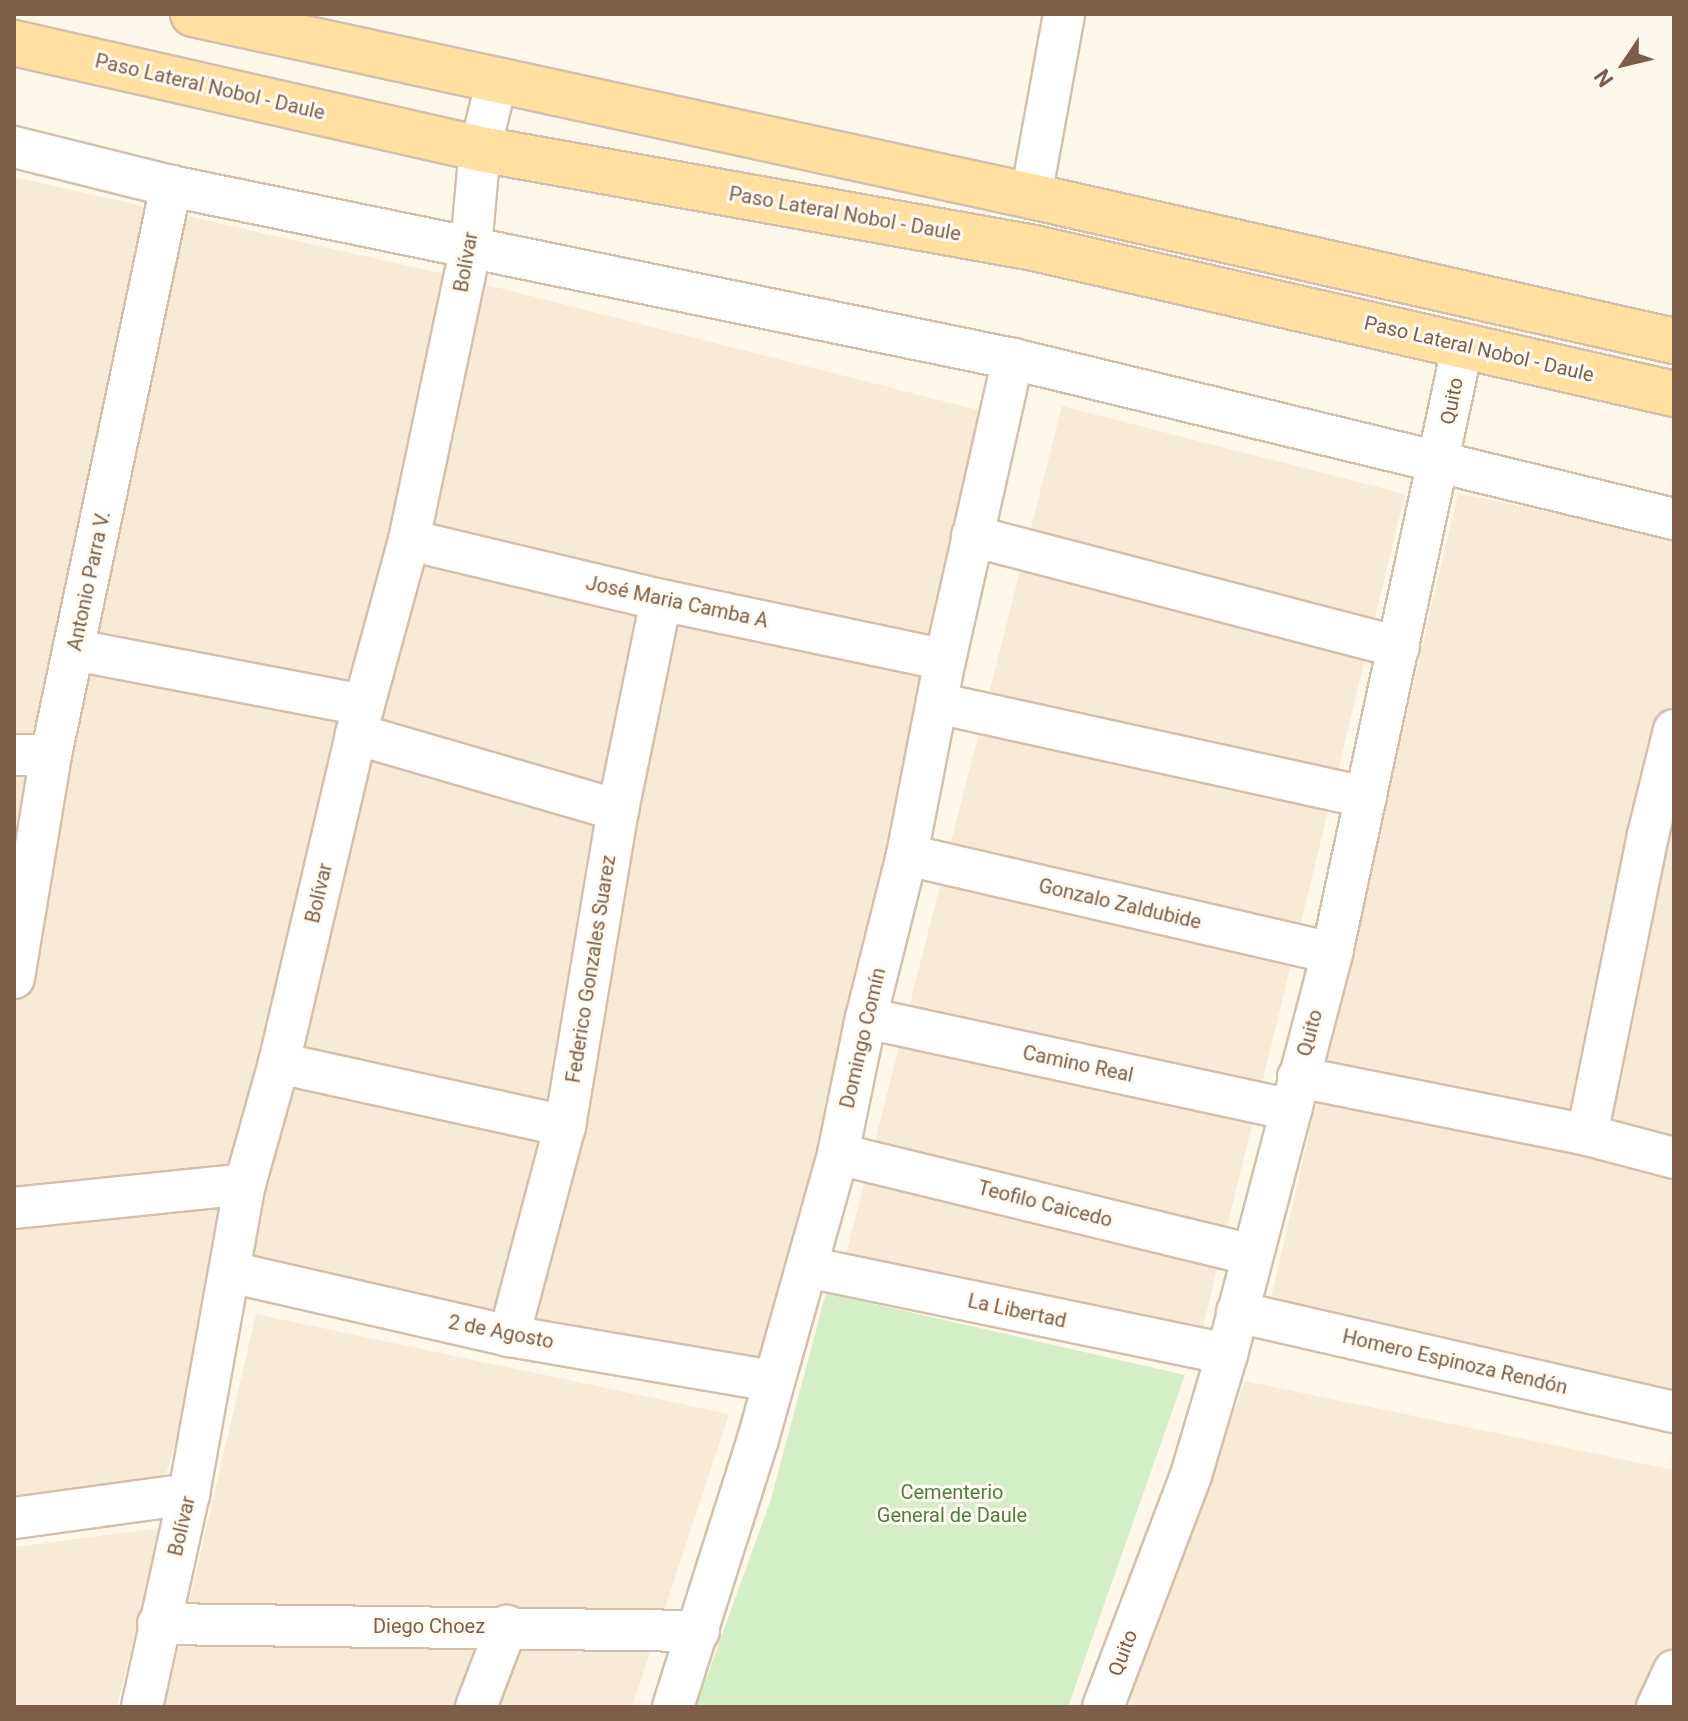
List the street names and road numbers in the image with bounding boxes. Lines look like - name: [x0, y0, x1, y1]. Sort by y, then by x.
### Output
- street label: Paso Lateral Nobol - Daule: [93, 49, 327, 125]
- street label: Paso Lateral Nobol - Daule: [727, 182, 963, 246]
- street label: Bolívar: [449, 230, 483, 294]
- street label: Paso Lateral Nobol - Daule: [1362, 311, 1596, 387]
- street label: Quito: [1436, 375, 1468, 427]
- street label: Antonio Parra V.: [62, 509, 116, 653]
- street label: José Maria Camba A: [584, 571, 770, 633]
- street label: Federico Gonzales Suarez: [561, 853, 621, 1085]
- street label: Bolívar: [300, 861, 338, 925]
- street label: Gonzalo Zaldubide: [1036, 874, 1204, 934]
- street label: Domingo Comín: [835, 965, 891, 1111]
- street label: Quito: [1292, 1007, 1328, 1059]
- street label: Camino Real: [1021, 1041, 1135, 1087]
- street label: Teofilo Caicedo: [975, 1176, 1115, 1232]
- street label: La Libertad: [966, 1289, 1068, 1333]
- street label: 2 de Agosto: [446, 1310, 556, 1354]
- street label: Homero Espinoza Rendón: [1340, 1324, 1570, 1400]
- street label: Bolívar: [163, 1494, 201, 1558]
- street label: Diego Choez: [373, 1614, 485, 1638]
- street label: Quito: [1103, 1627, 1143, 1679]

